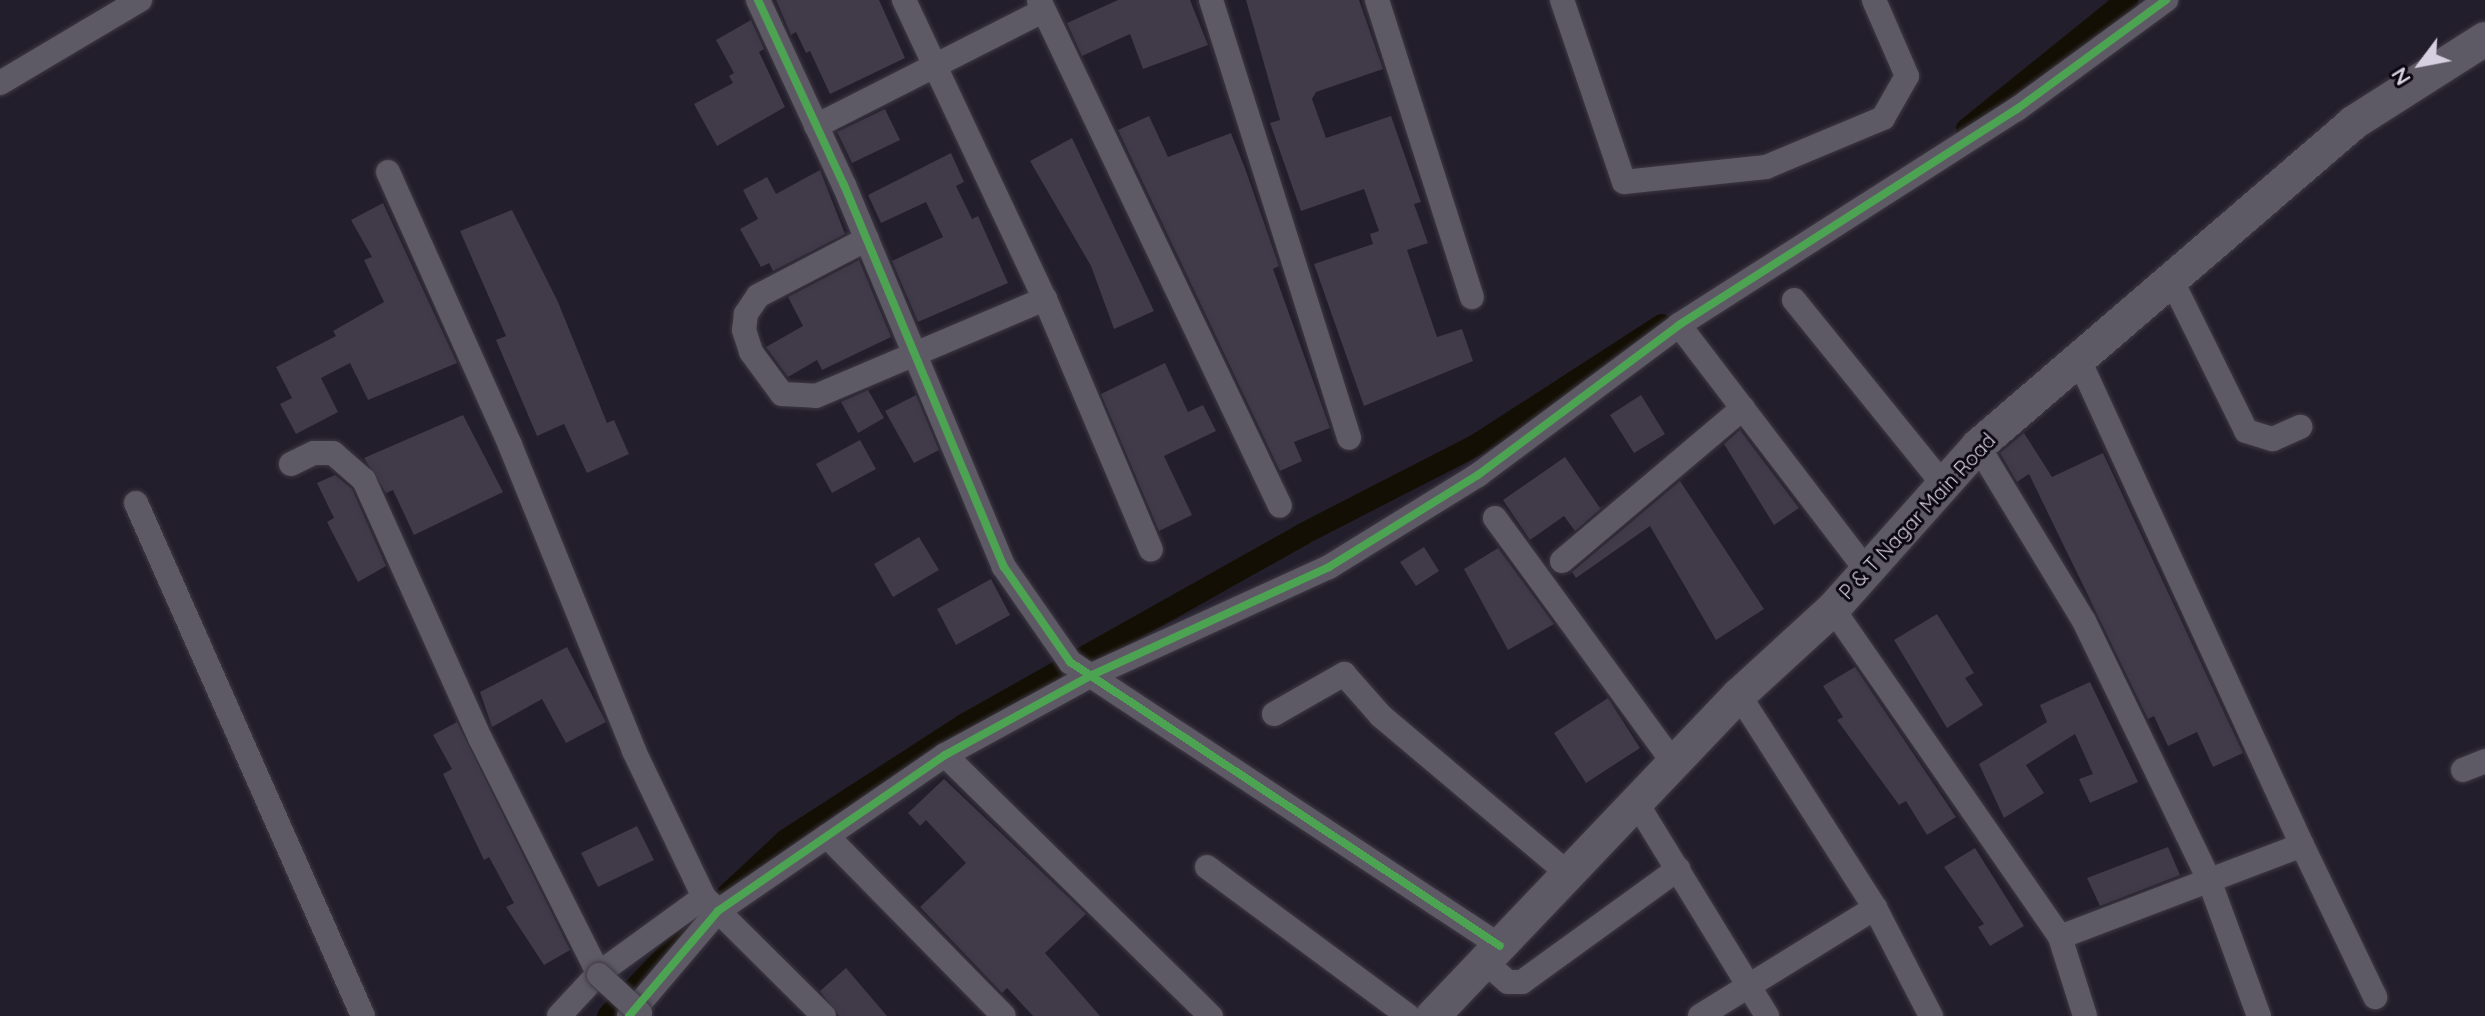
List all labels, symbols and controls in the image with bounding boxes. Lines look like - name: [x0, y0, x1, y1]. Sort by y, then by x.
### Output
- north arrow: [2381, 24, 2461, 104]
- text: N: [2384, 62, 2417, 91]
- street label: P & T Nagar Main Road: [1834, 428, 2000, 604]

